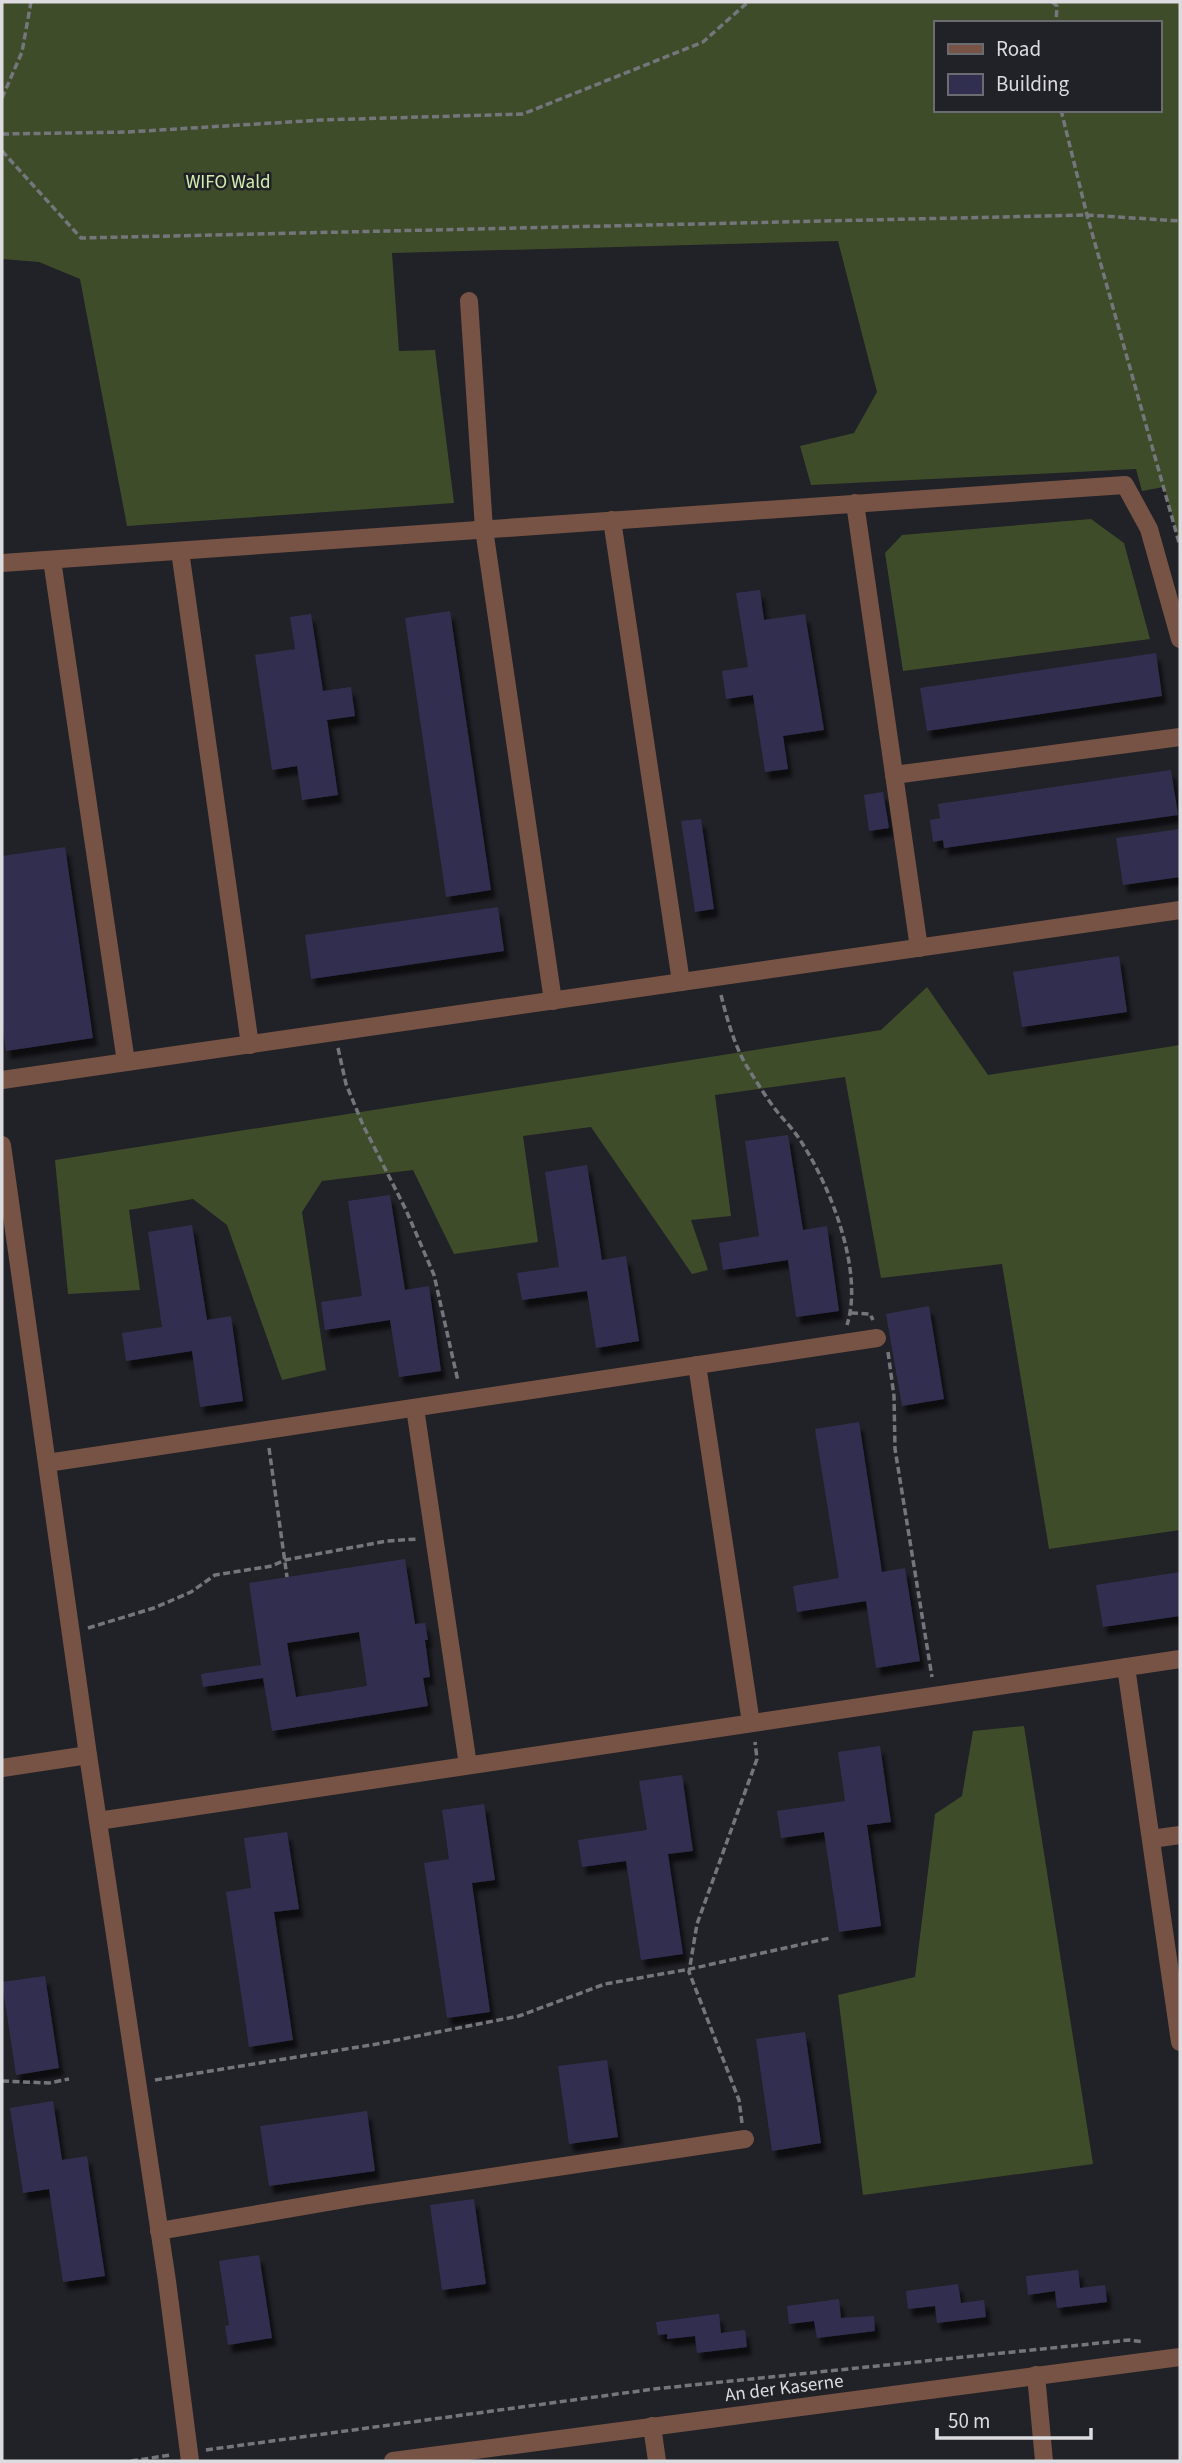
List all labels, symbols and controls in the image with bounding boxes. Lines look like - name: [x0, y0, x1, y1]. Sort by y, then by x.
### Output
- legend: [934, 21, 1161, 112]
- text: Road: [996, 34, 1041, 64]
- text: Building: [996, 69, 1070, 99]
- park label: WIFO Wald: [185, 169, 271, 196]
- street label: An der Kaserne: [723, 2368, 845, 2409]
- scale bar: [937, 2396, 1091, 2440]
- text: 50 m: [948, 2406, 990, 2436]

